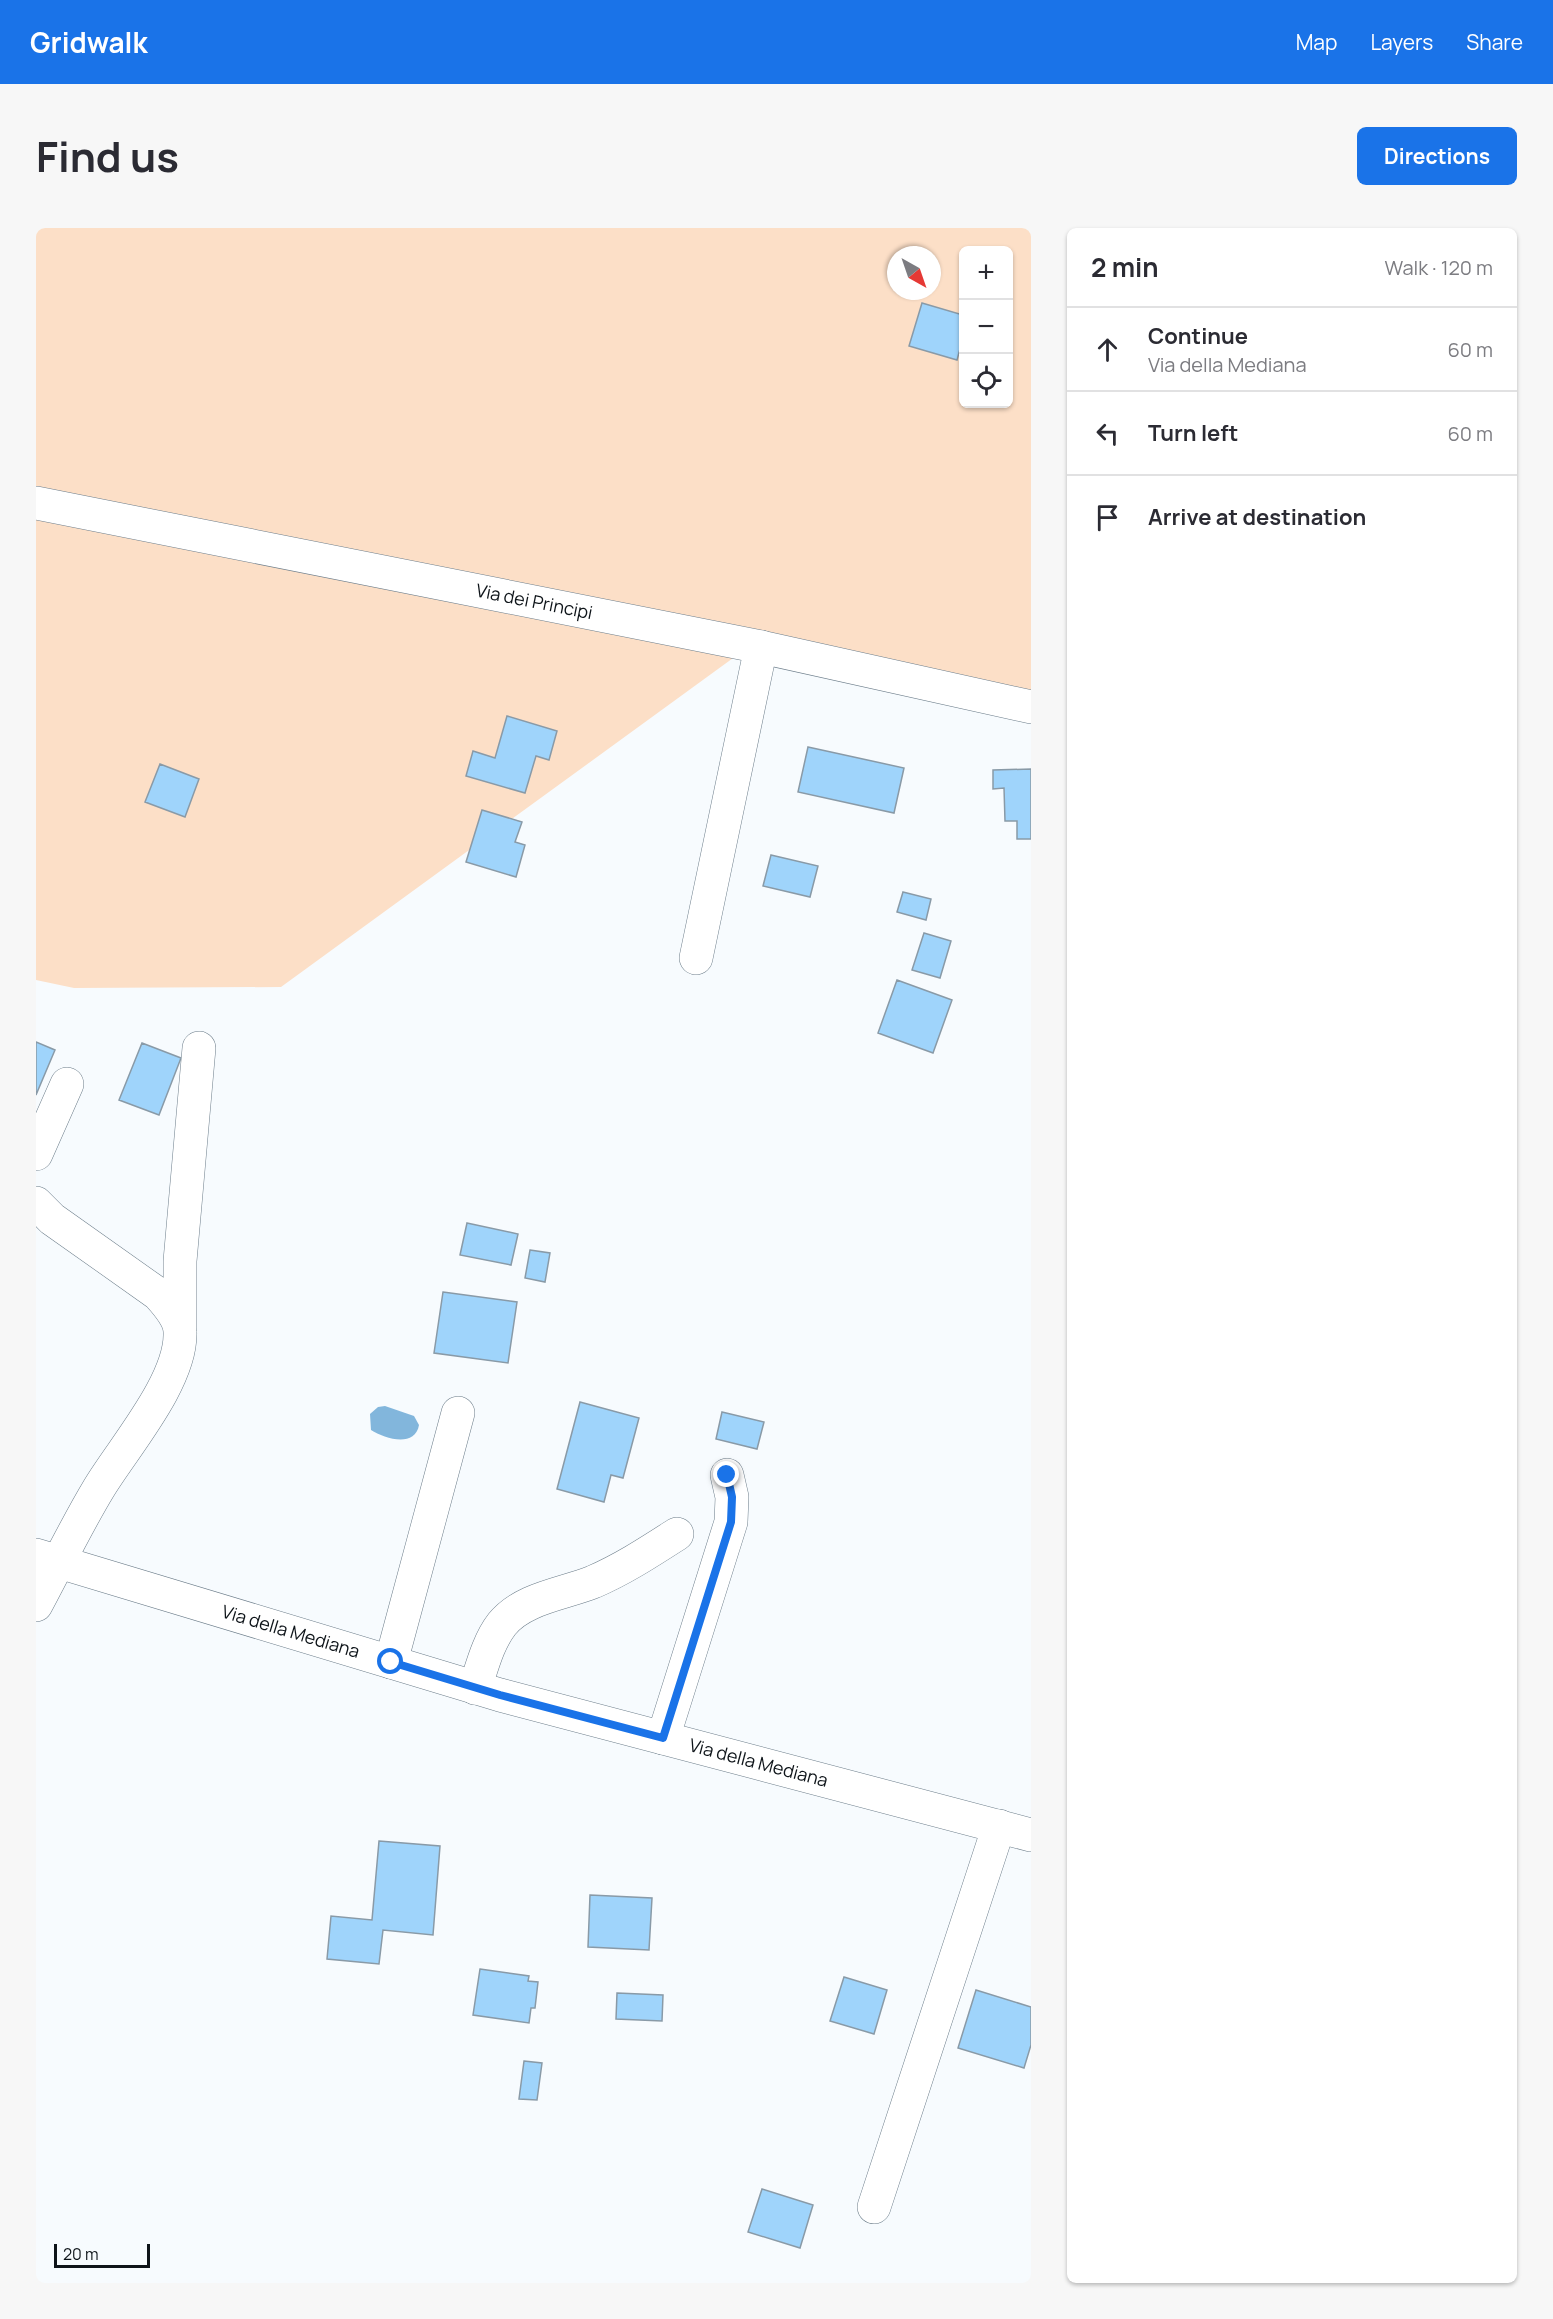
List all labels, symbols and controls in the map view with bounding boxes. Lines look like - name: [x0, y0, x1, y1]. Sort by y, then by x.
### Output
- text: Gridwalk: [30, 23, 147, 61]
- text: Map: [1296, 28, 1337, 56]
- text: Layers: [1370, 28, 1433, 56]
- text: Share: [1466, 28, 1523, 56]
- text: Find us: [36, 127, 179, 185]
- button: Directions: [1357, 127, 1517, 185]
- north arrow: [887, 246, 941, 300]
- map controls: [959, 246, 1013, 408]
- button: +: [959, 246, 1013, 300]
- text: 2 min: [1091, 249, 1159, 285]
- text: Walk · 120 m: [1385, 254, 1493, 281]
- button: −: [959, 300, 1013, 354]
- text: Continue: [1148, 321, 1248, 351]
- icon: ahead: [1091, 333, 1124, 366]
- text: 60 m: [1447, 336, 1493, 363]
- text: Via della Mediana: [1148, 351, 1307, 378]
- button: locate: [959, 354, 1013, 408]
- icon: left: [1091, 417, 1124, 450]
- text: Turn left: [1148, 418, 1238, 448]
- text: 60 m: [1447, 420, 1493, 447]
- icon: arrive: [1091, 501, 1124, 534]
- text: Arrive at destination: [1148, 502, 1366, 532]
- street label: Via dei Principi: [474, 578, 595, 624]
- route end: [713, 1461, 739, 1487]
- street label: Via della Mediana: [219, 1599, 363, 1663]
- route start: [377, 1648, 403, 1674]
- street label: Via della Mediana: [687, 1732, 831, 1792]
- scale bar: [54, 2241, 150, 2268]
- text: 20 m: [63, 2243, 99, 2265]

